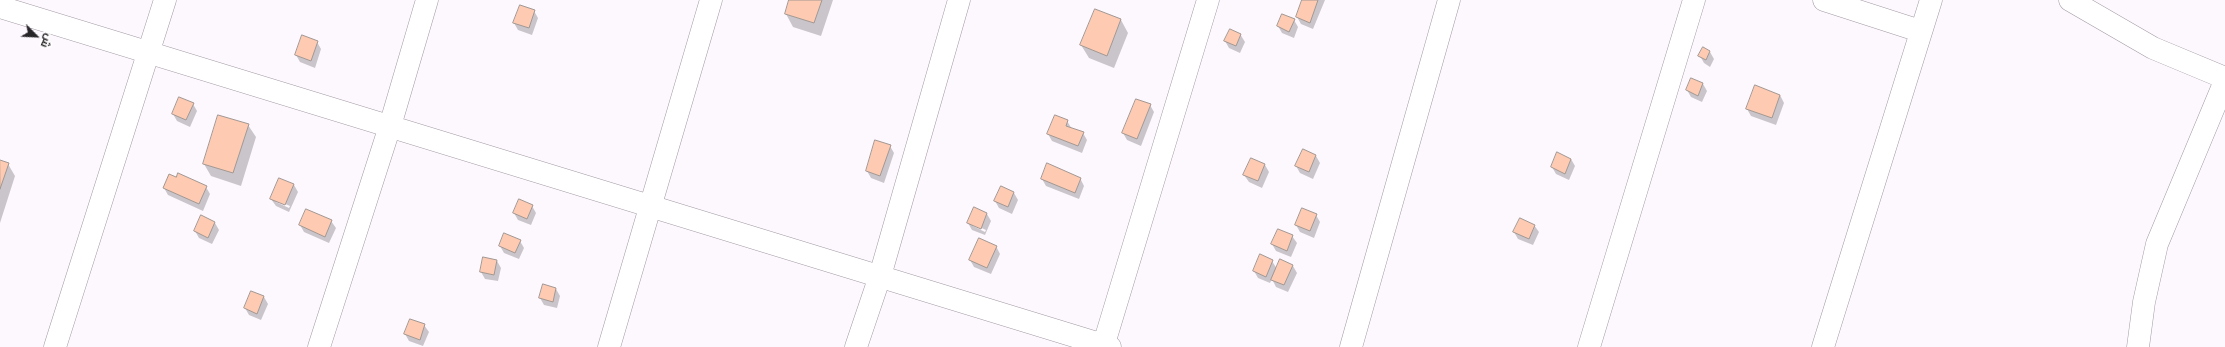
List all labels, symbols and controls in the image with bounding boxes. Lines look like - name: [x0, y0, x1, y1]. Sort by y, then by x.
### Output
- north arrow: [16, 16, 56, 56]
- text: ش: [39, 32, 56, 50]

